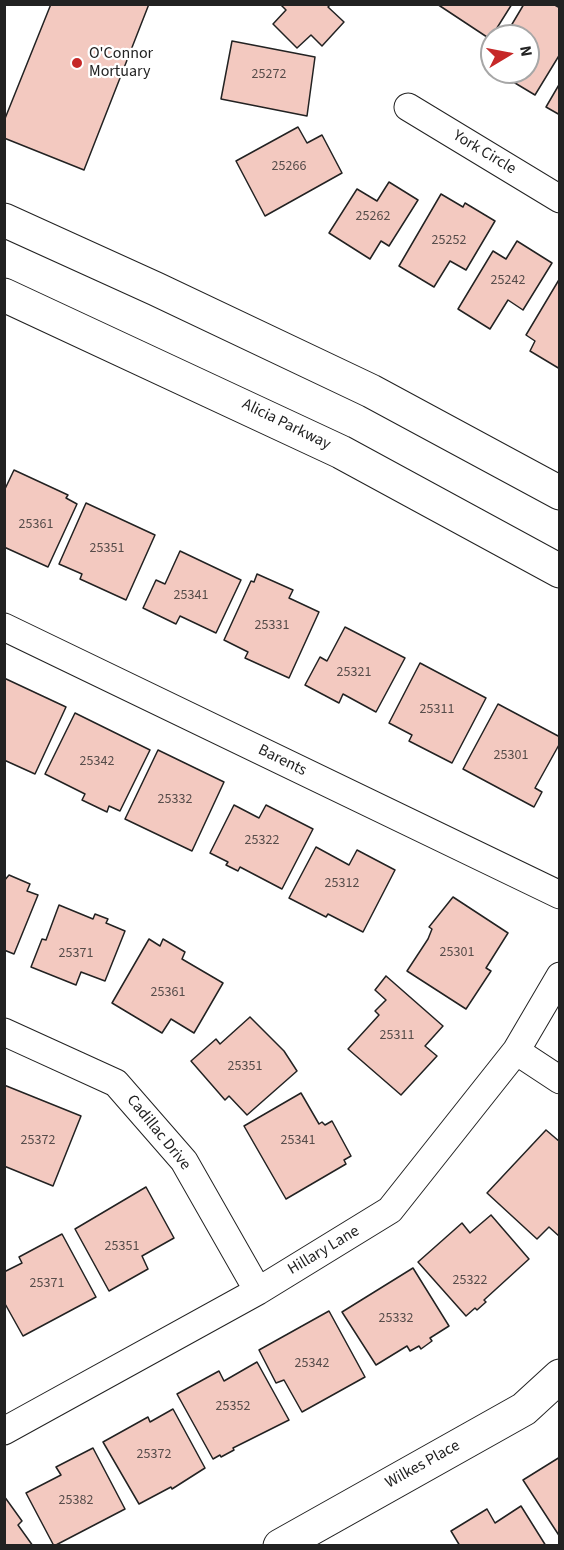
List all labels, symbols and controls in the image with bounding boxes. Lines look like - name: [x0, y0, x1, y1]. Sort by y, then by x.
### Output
- north arrow: [480, 24, 540, 84]
- place label: O'Connor Mortuary: [89, 44, 153, 82]
- text: N: [514, 44, 538, 58]
- marker: O'Connor Mortuary: [70, 56, 84, 70]
- house number: 25272: [252, 67, 286, 83]
- street label: York Circle: [449, 127, 519, 179]
- house number: 25266: [272, 159, 306, 175]
- house number: 25262: [356, 209, 390, 225]
- house number: 25252: [432, 233, 466, 249]
- house number: 25242: [491, 273, 525, 289]
- street label: Alicia Parkway: [239, 395, 333, 455]
- house number: 25361: [19, 517, 53, 533]
- house number: 25351: [90, 541, 124, 557]
- house number: 25341: [174, 588, 208, 604]
- house number: 25331: [255, 618, 289, 634]
- house number: 25321: [337, 665, 371, 681]
- house number: 25311: [420, 702, 454, 718]
- street label: Barents: [255, 741, 309, 781]
- house number: 25301: [494, 748, 528, 764]
- house number: 25342: [80, 754, 114, 770]
- house number: 25332: [158, 792, 192, 808]
- house number: 25322: [245, 833, 279, 849]
- house number: 25312: [325, 876, 359, 892]
- house number: 25301: [440, 945, 474, 961]
- house number: 25371: [59, 946, 93, 962]
- house number: 25361: [151, 985, 185, 1001]
- house number: 25311: [380, 1028, 414, 1044]
- house number: 25351: [228, 1059, 262, 1075]
- street label: Cadillac Drive: [122, 1091, 194, 1175]
- house number: 25372: [21, 1133, 55, 1149]
- house number: 25341: [281, 1133, 315, 1149]
- street label: Hillary Lane: [285, 1222, 363, 1280]
- house number: 25351: [105, 1239, 139, 1255]
- house number: 25322: [453, 1273, 487, 1289]
- house number: 25371: [30, 1276, 64, 1292]
- house number: 25332: [379, 1311, 413, 1327]
- house number: 25342: [295, 1356, 329, 1372]
- house number: 25352: [216, 1399, 250, 1415]
- street label: Wilkes Place: [382, 1437, 464, 1493]
- house number: 25372: [137, 1447, 171, 1463]
- house number: 25382: [59, 1493, 93, 1509]

